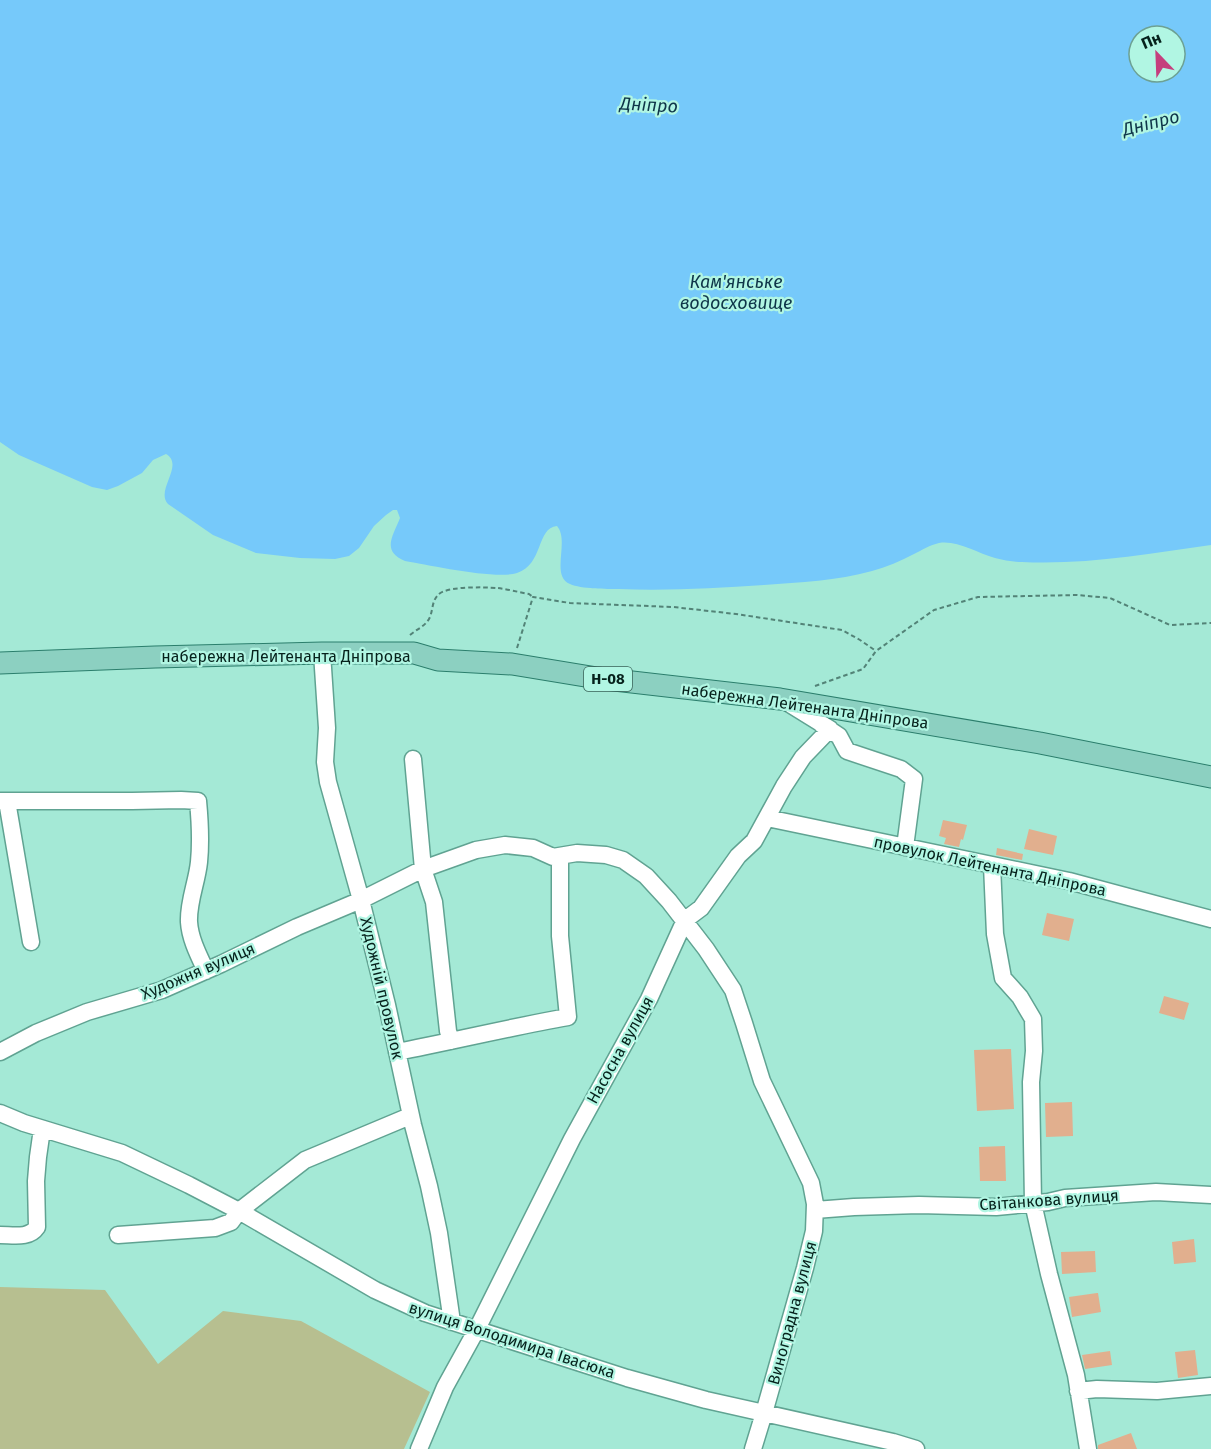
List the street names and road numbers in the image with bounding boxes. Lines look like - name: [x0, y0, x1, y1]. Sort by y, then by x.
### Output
- street label: набережна Лейтенанта Дніпрова: [161, 647, 411, 666]
- road number: Н-08: [584, 667, 632, 691]
- street label: набережна Лейтенанта Дніпрова: [680, 679, 930, 733]
- street label: провулок Лейтенанта Дніпрова: [872, 832, 1108, 900]
- street label: Художній провулок: [356, 915, 408, 1062]
- street label: Художня вулиця: [138, 938, 258, 1004]
- street label: Насосна вулиця: [583, 993, 657, 1107]
- street label: Світанкова вулиця: [979, 1186, 1119, 1214]
- street label: Виноградна вулиця: [764, 1239, 820, 1387]
- street label: вулиця Володимира Івасюка: [407, 1298, 617, 1382]

